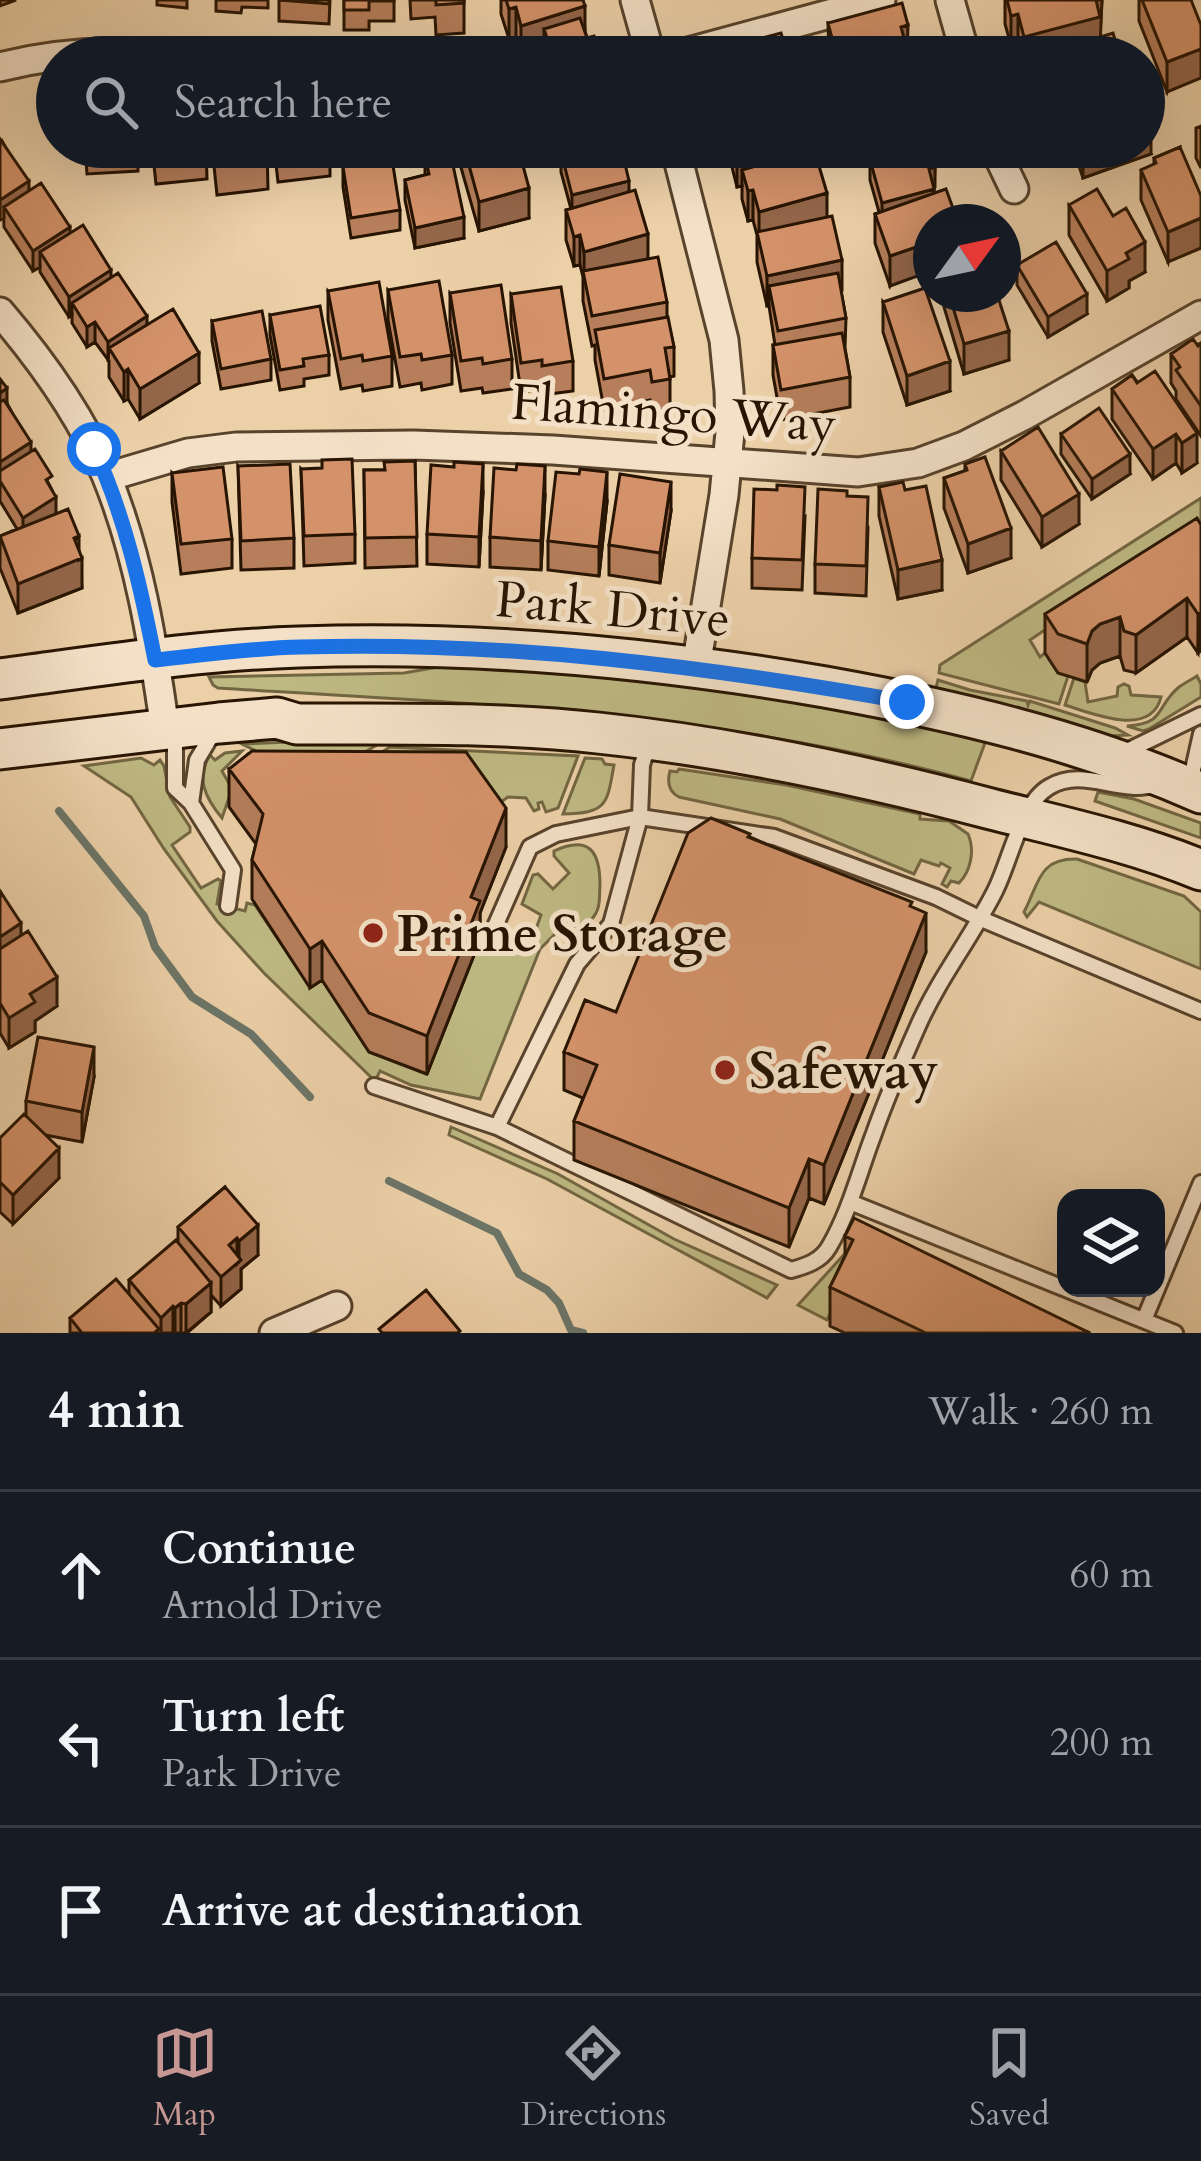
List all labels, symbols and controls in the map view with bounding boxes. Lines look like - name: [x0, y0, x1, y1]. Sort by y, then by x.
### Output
- search box: [36, 36, 1165, 168]
- icon: search: [78, 69, 144, 135]
- text: Search here: [174, 72, 392, 133]
- north arrow: [913, 204, 1021, 312]
- street label: Flamingo Way: [509, 368, 839, 460]
- route start: [67, 422, 121, 476]
- street label: Park Drive: [493, 565, 733, 655]
- route end: [880, 675, 934, 729]
- place label: Prime Storage: [397, 900, 728, 970]
- marker: Prime Storage: [360, 920, 386, 946]
- place label: Safeway: [749, 1037, 938, 1107]
- marker: Safeway: [712, 1057, 738, 1083]
- map controls: [1057, 1189, 1165, 1297]
- button: layers: [1057, 1189, 1165, 1297]
- text: 4 min: [48, 1376, 184, 1446]
- text: Walk · 260 m: [928, 1385, 1153, 1438]
- text: Continue: [162, 1518, 356, 1579]
- icon: ahead: [48, 1542, 114, 1608]
- text: 60 m: [1070, 1548, 1153, 1601]
- text: Arnold Drive: [162, 1579, 383, 1632]
- text: Turn left: [162, 1686, 344, 1747]
- icon: left: [48, 1710, 114, 1776]
- text: 200 m: [1050, 1716, 1153, 1769]
- text: Park Drive: [162, 1747, 342, 1800]
- icon: arrive: [48, 1878, 114, 1944]
- text: Arrive at destination: [162, 1880, 582, 1941]
- tab: Map: [152, 2020, 218, 2137]
- tab: Directions: [521, 2020, 666, 2137]
- tab: Saved: [969, 2020, 1049, 2137]

